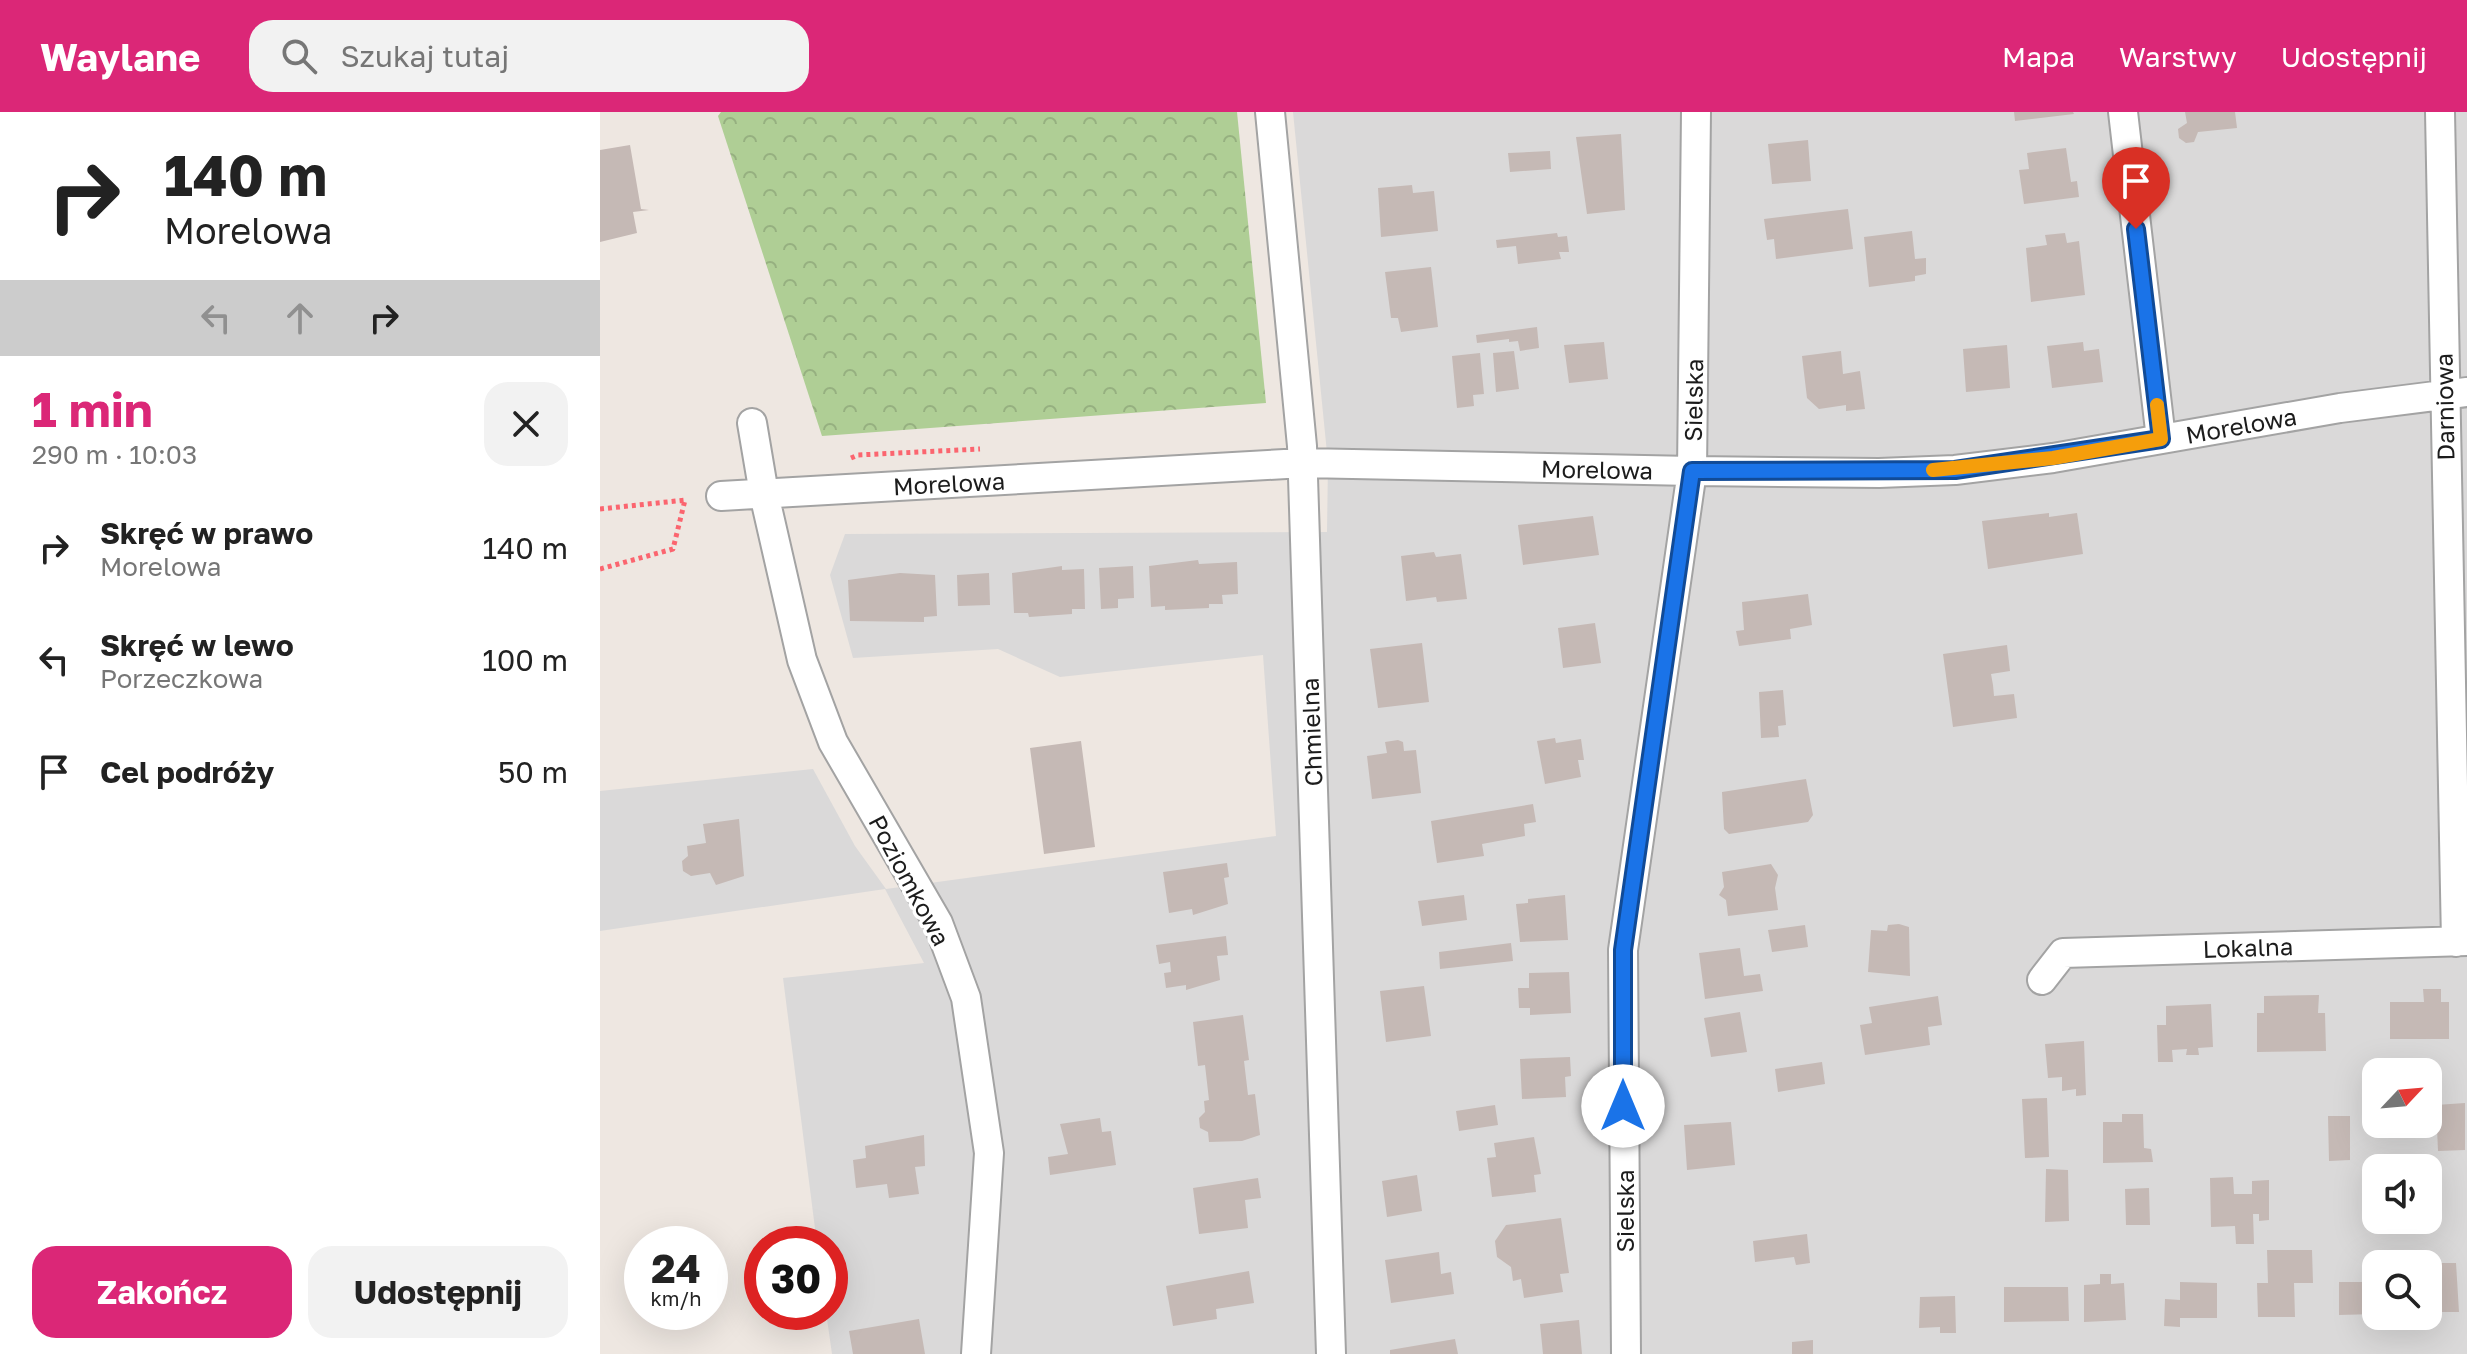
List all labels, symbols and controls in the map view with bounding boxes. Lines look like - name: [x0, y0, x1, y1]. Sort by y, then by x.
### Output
- search box: [249, 20, 809, 92]
- text: Waylane: [40, 34, 201, 79]
- icon: search: [277, 34, 321, 78]
- text: Szukaj tutaj: [341, 38, 509, 74]
- text: Mapa: [2002, 40, 2075, 73]
- text: Warstwy: [2119, 40, 2237, 73]
- text: Udostępnij: [2281, 40, 2427, 73]
- text: 140 m: [164, 141, 327, 208]
- icon: right: [32, 144, 136, 248]
- pin: [2102, 147, 2170, 229]
- icon: arrive: [2114, 159, 2158, 203]
- text: Morelowa: [164, 209, 332, 252]
- icon: left: [194, 296, 238, 340]
- icon: ahead: [278, 296, 322, 340]
- icon: right: [362, 296, 406, 340]
- street label: Darniowa: [2429, 353, 2459, 461]
- street label: Sielska: [1678, 358, 1708, 442]
- text: 1 min: [32, 380, 153, 438]
- button: close: [484, 382, 568, 466]
- street label: Morelowa: [2183, 401, 2299, 449]
- text: 290 m · 10:03: [32, 439, 197, 470]
- street label: Morelowa: [1541, 454, 1653, 484]
- street label: Morelowa: [892, 466, 1006, 500]
- text: Skręć w prawo: [100, 515, 313, 551]
- icon: right: [32, 526, 76, 570]
- text: 140 m: [483, 530, 568, 566]
- text: Morelowa: [100, 551, 222, 582]
- text: Skręć w lewo: [100, 627, 294, 663]
- icon: left: [32, 638, 76, 682]
- text: 100 m: [482, 642, 568, 678]
- text: Porzeczkowa: [100, 663, 263, 694]
- street label: Chmielna: [1295, 677, 1327, 787]
- icon: arrive: [32, 750, 76, 794]
- text: Cel podróży: [100, 754, 274, 790]
- text: 50 m: [498, 754, 568, 790]
- street label: Poziomkowa: [863, 810, 957, 950]
- street label: Lokalna: [2202, 931, 2294, 963]
- north arrow: [2362, 1058, 2442, 1138]
- map controls: [2362, 1058, 2442, 1330]
- position arrow: [1581, 1064, 1665, 1148]
- button: sound: [2362, 1154, 2442, 1234]
- street label: Sielska: [1610, 1170, 1639, 1253]
- speed limit sign: 30: [744, 1226, 848, 1330]
- text: 24: [651, 1244, 701, 1292]
- button: Zakończ: [32, 1246, 292, 1338]
- button: Udostępnij: [308, 1246, 568, 1338]
- button: search: [2362, 1250, 2442, 1330]
- text: km/h: [651, 1286, 701, 1310]

